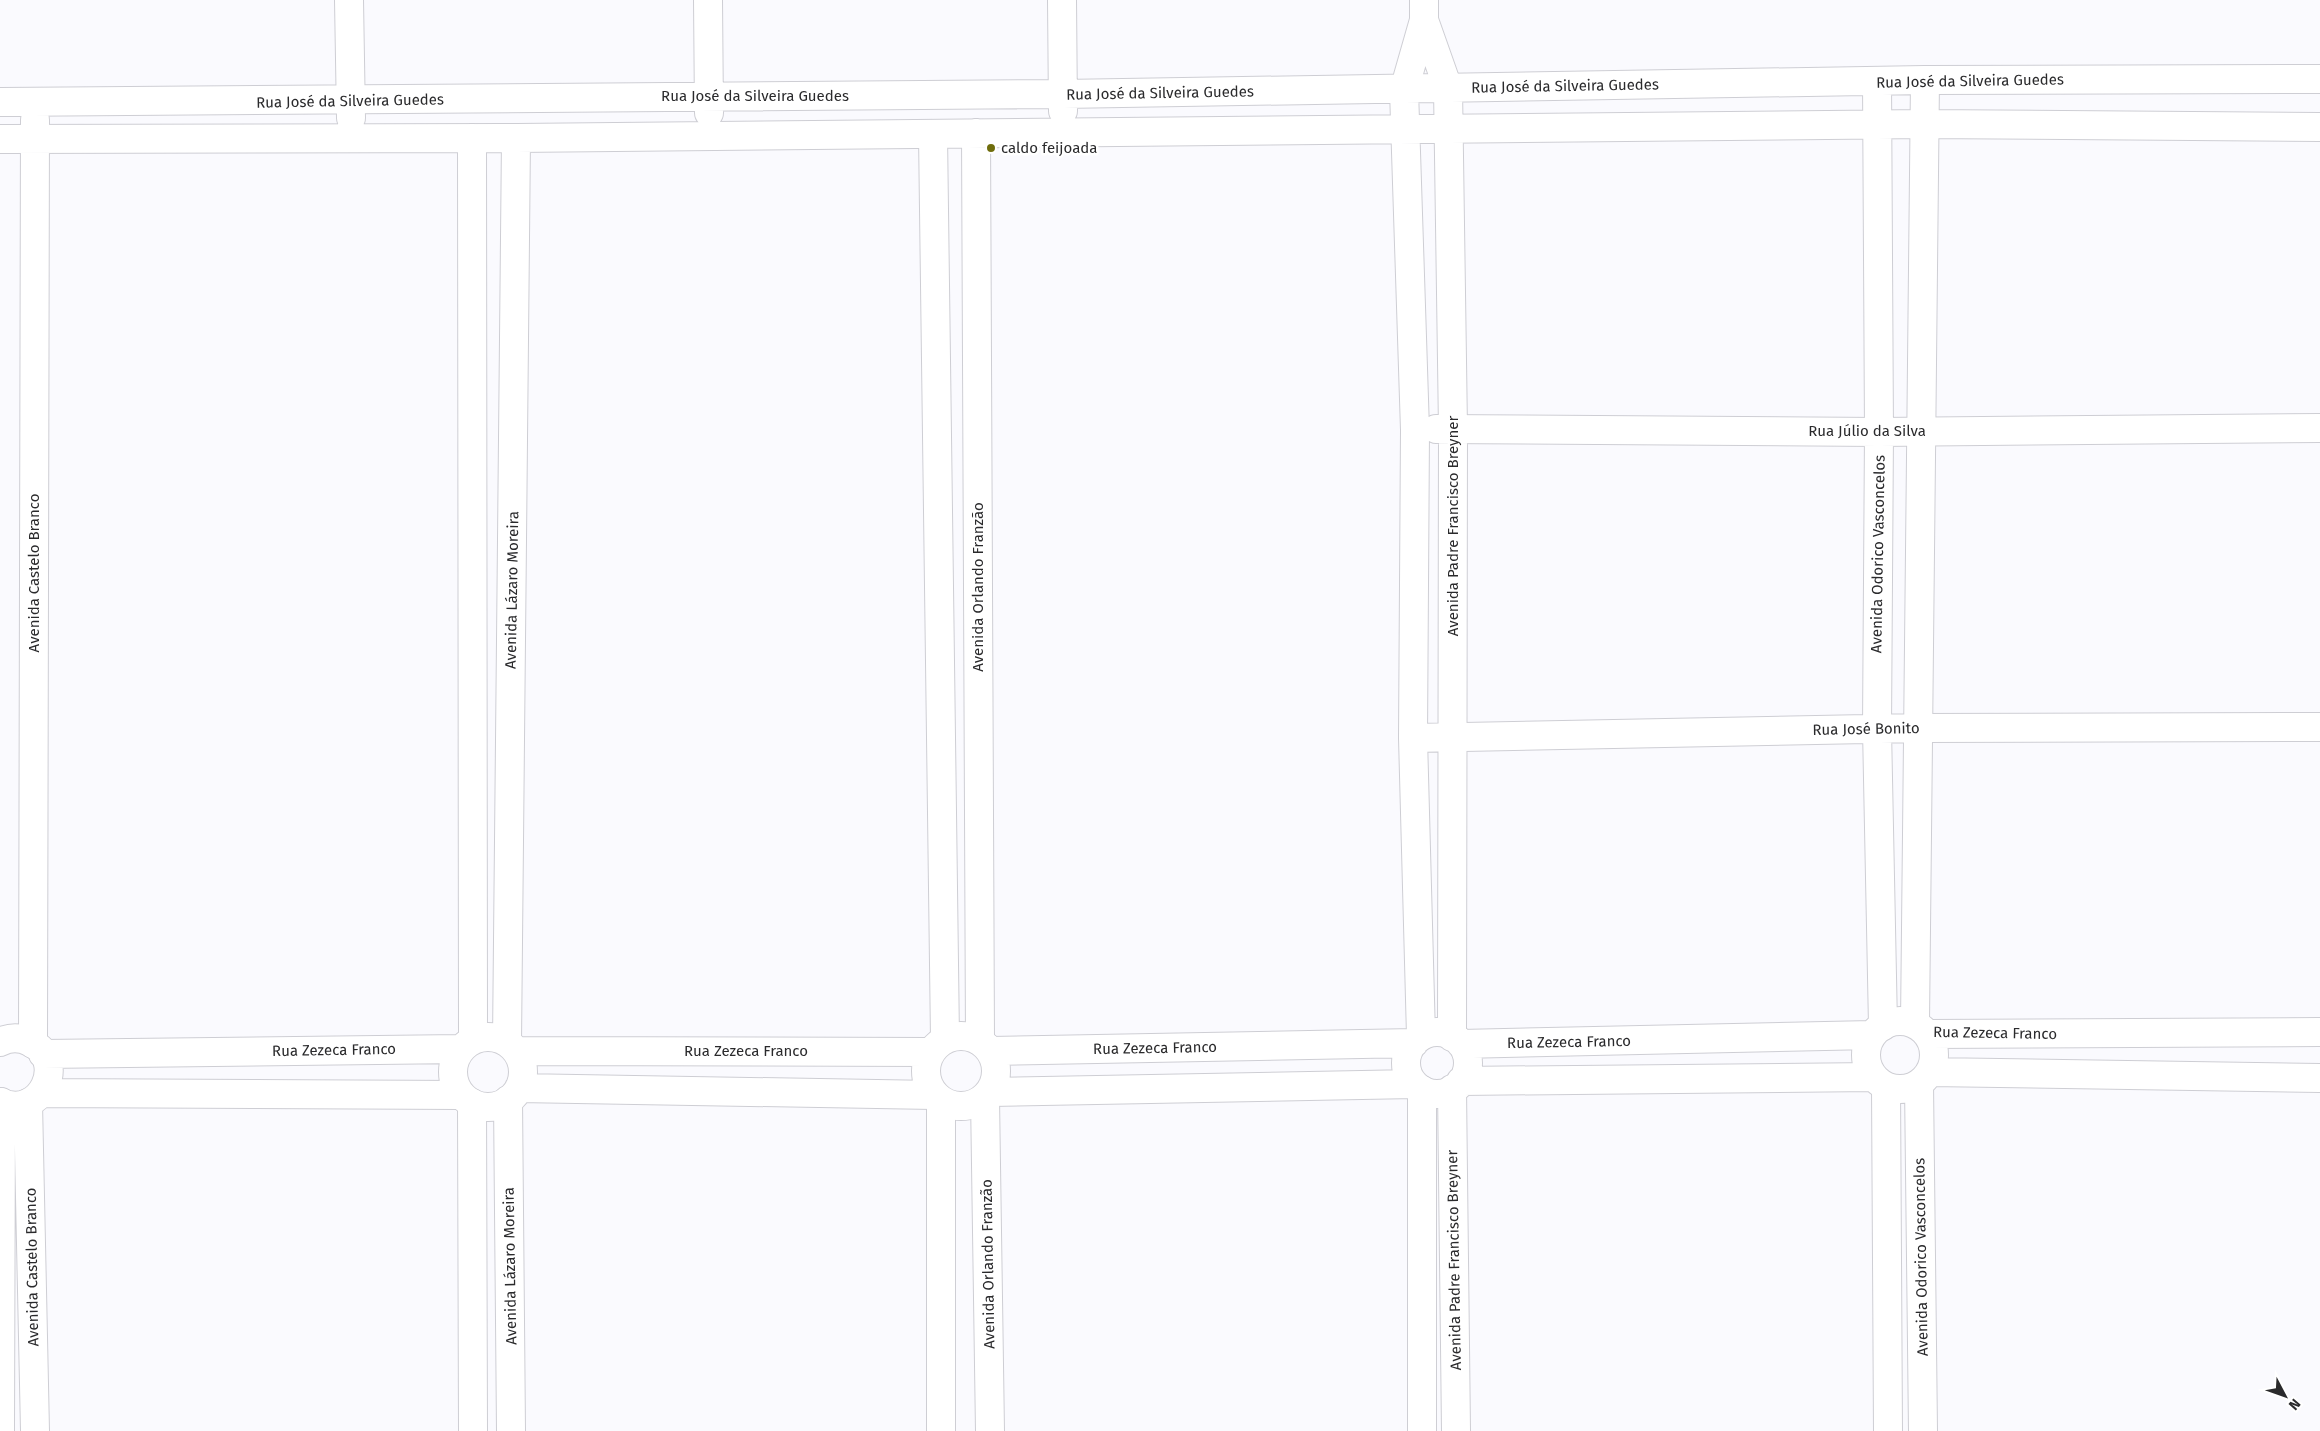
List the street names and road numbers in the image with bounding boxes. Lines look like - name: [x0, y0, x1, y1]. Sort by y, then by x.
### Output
- street label: Rua José da Silveira Guedes: [1876, 70, 2064, 92]
- street label: Rua José da Silveira Guedes: [1471, 75, 1659, 97]
- street label: Rua José da Silveira Guedes: [1066, 82, 1254, 104]
- street label: Rua José da Silveira Guedes: [661, 87, 849, 105]
- street label: Rua José da Silveira Guedes: [256, 90, 444, 112]
- street label: Avenida Padre Francisco Breyner: [1444, 416, 1462, 636]
- street label: Rua Júlio da Silva: [1808, 422, 1926, 440]
- street label: Avenida Odorico Vasconcelos: [1867, 455, 1889, 653]
- street label: Avenida Castelo Branco: [25, 494, 43, 652]
- street label: Avenida Orlando Franzão: [969, 502, 987, 672]
- street label: Avenida Lázaro Moreira: [502, 511, 522, 669]
- street label: Rua José Bonito: [1812, 719, 1920, 739]
- street label: Rua Zezeca Franco: [1933, 1023, 2057, 1043]
- street label: Rua Zezeca Franco: [1507, 1032, 1631, 1052]
- street label: Rua Zezeca Franco: [1093, 1038, 1217, 1058]
- street label: Rua Zezeca Franco: [272, 1040, 396, 1060]
- street label: Rua Zezeca Franco: [684, 1042, 808, 1060]
- street label: Avenida Padre Francisco Breyner: [1443, 1149, 1465, 1370]
- street label: Avenida Odorico Vasconcelos: [1910, 1158, 1932, 1356]
- street label: Avenida Orlando Franzão: [978, 1179, 998, 1349]
- street label: Avenida Castelo Branco: [22, 1187, 42, 1347]
- street label: Avenida Lázaro Moreira: [500, 1187, 520, 1345]

